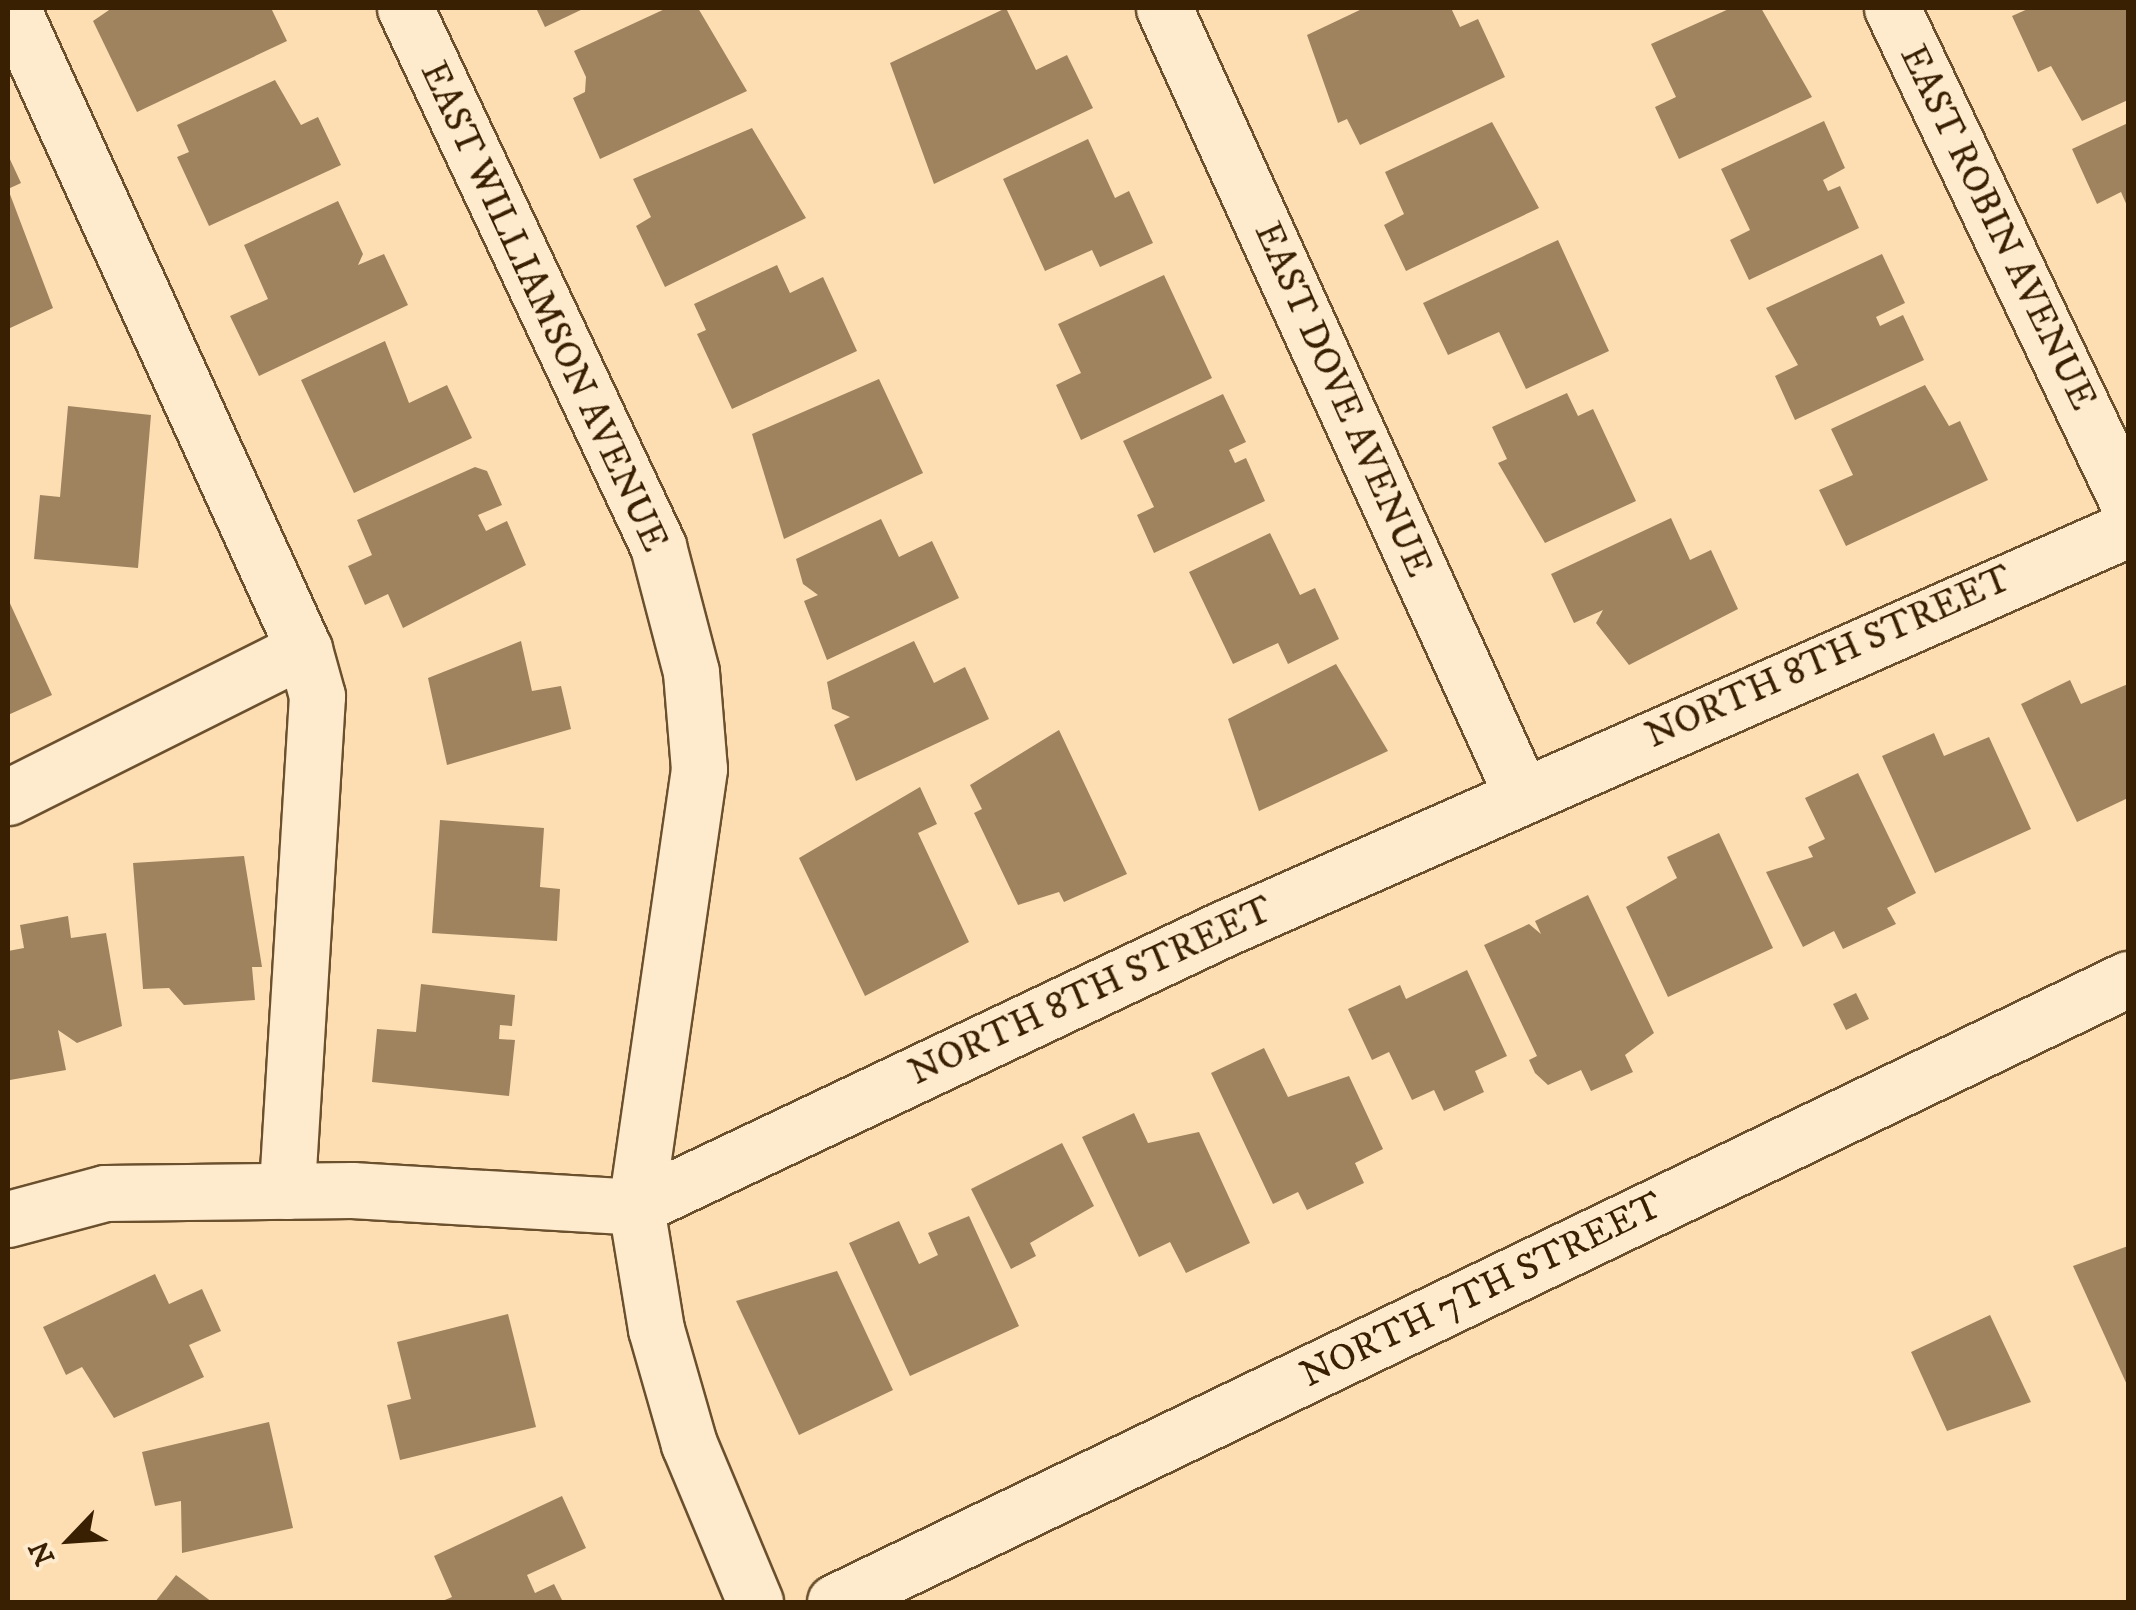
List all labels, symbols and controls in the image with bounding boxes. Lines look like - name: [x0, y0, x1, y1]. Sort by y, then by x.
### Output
- street label: EAST ROBIN AVENUE: [1889, 38, 2105, 418]
- street label: EAST WILLIAMSON AVENUE: [409, 55, 677, 559]
- street label: EAST DOVE AVENUE: [1243, 216, 1441, 584]
- street label: NORTH 8TH STREET: [1639, 557, 2019, 759]
- street label: NORTH 8TH STREET: [902, 888, 1280, 1096]
- street label: NORTH 7TH STREET: [1294, 1184, 1670, 1398]
- north arrow: [20, 1490, 120, 1590]
- text: N: [22, 1535, 63, 1571]

